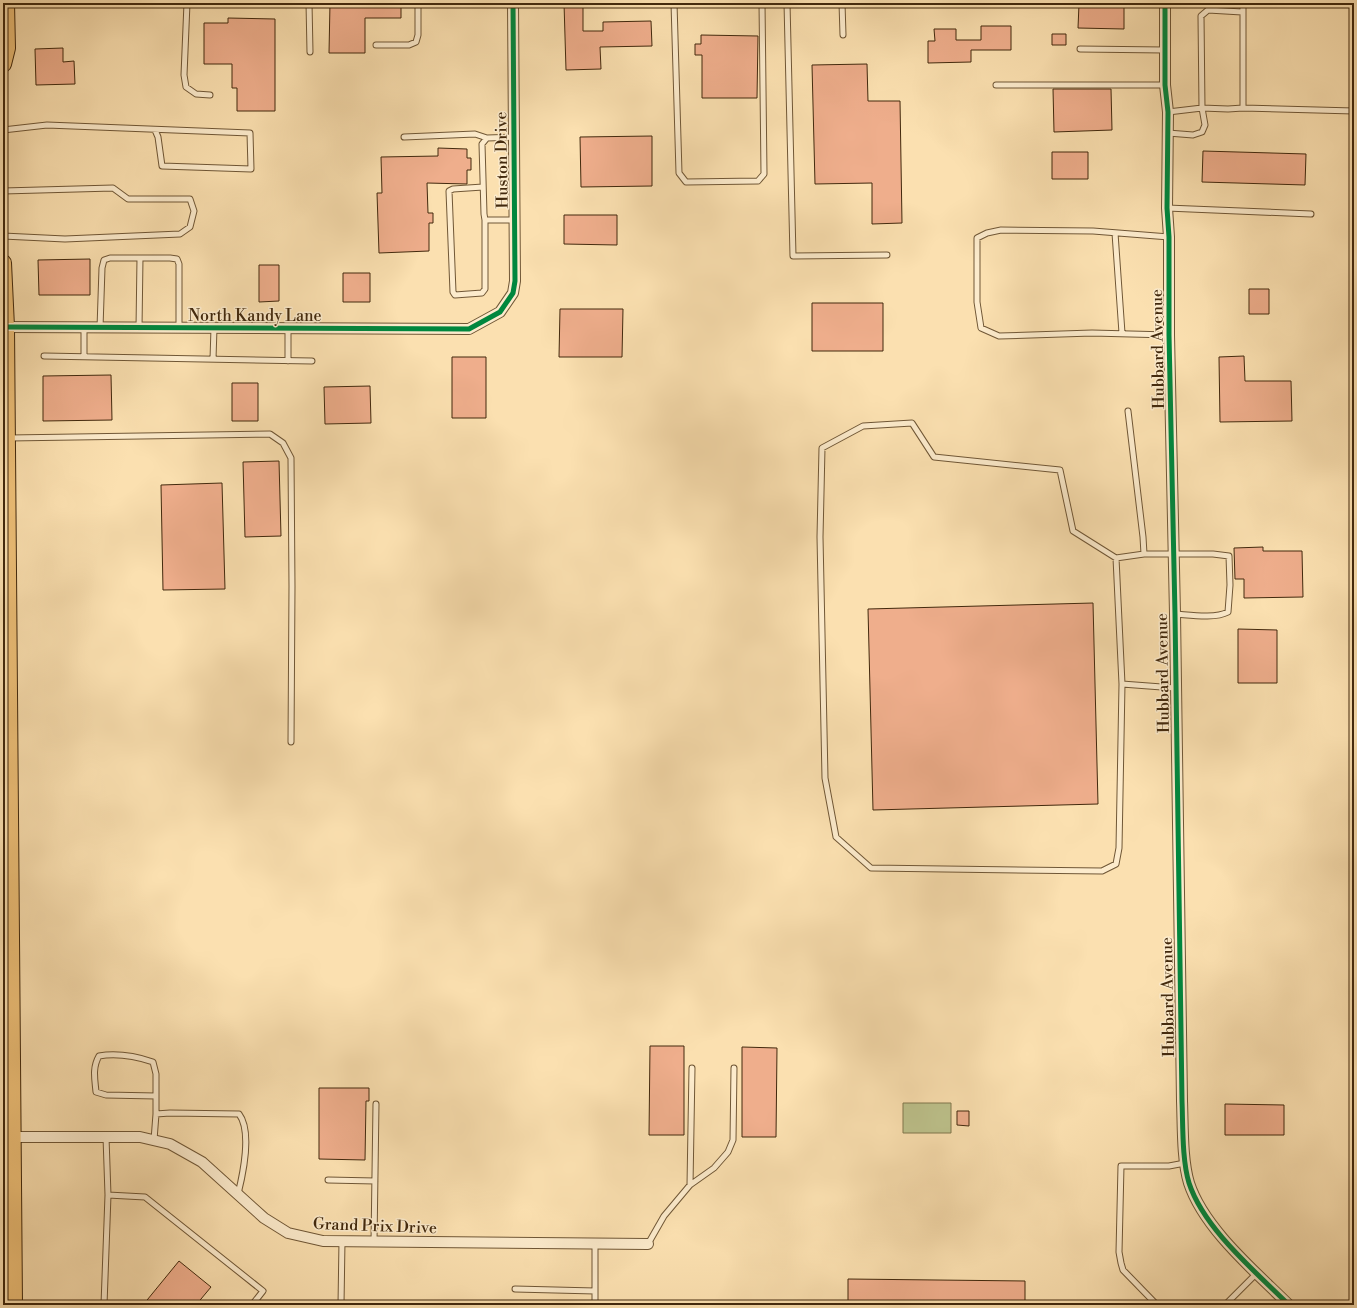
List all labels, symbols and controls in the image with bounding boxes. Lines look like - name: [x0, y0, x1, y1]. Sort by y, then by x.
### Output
- street label: Huston Drive: [491, 111, 513, 209]
- street label: Hubbard Avenue: [1147, 289, 1169, 409]
- street label: North Kandy Lane: [188, 306, 322, 326]
- street label: Hubbard Avenue: [1152, 613, 1174, 733]
- street label: Hubbard Avenue: [1157, 937, 1179, 1057]
- street label: Grand Prix Drive: [313, 1214, 437, 1238]

